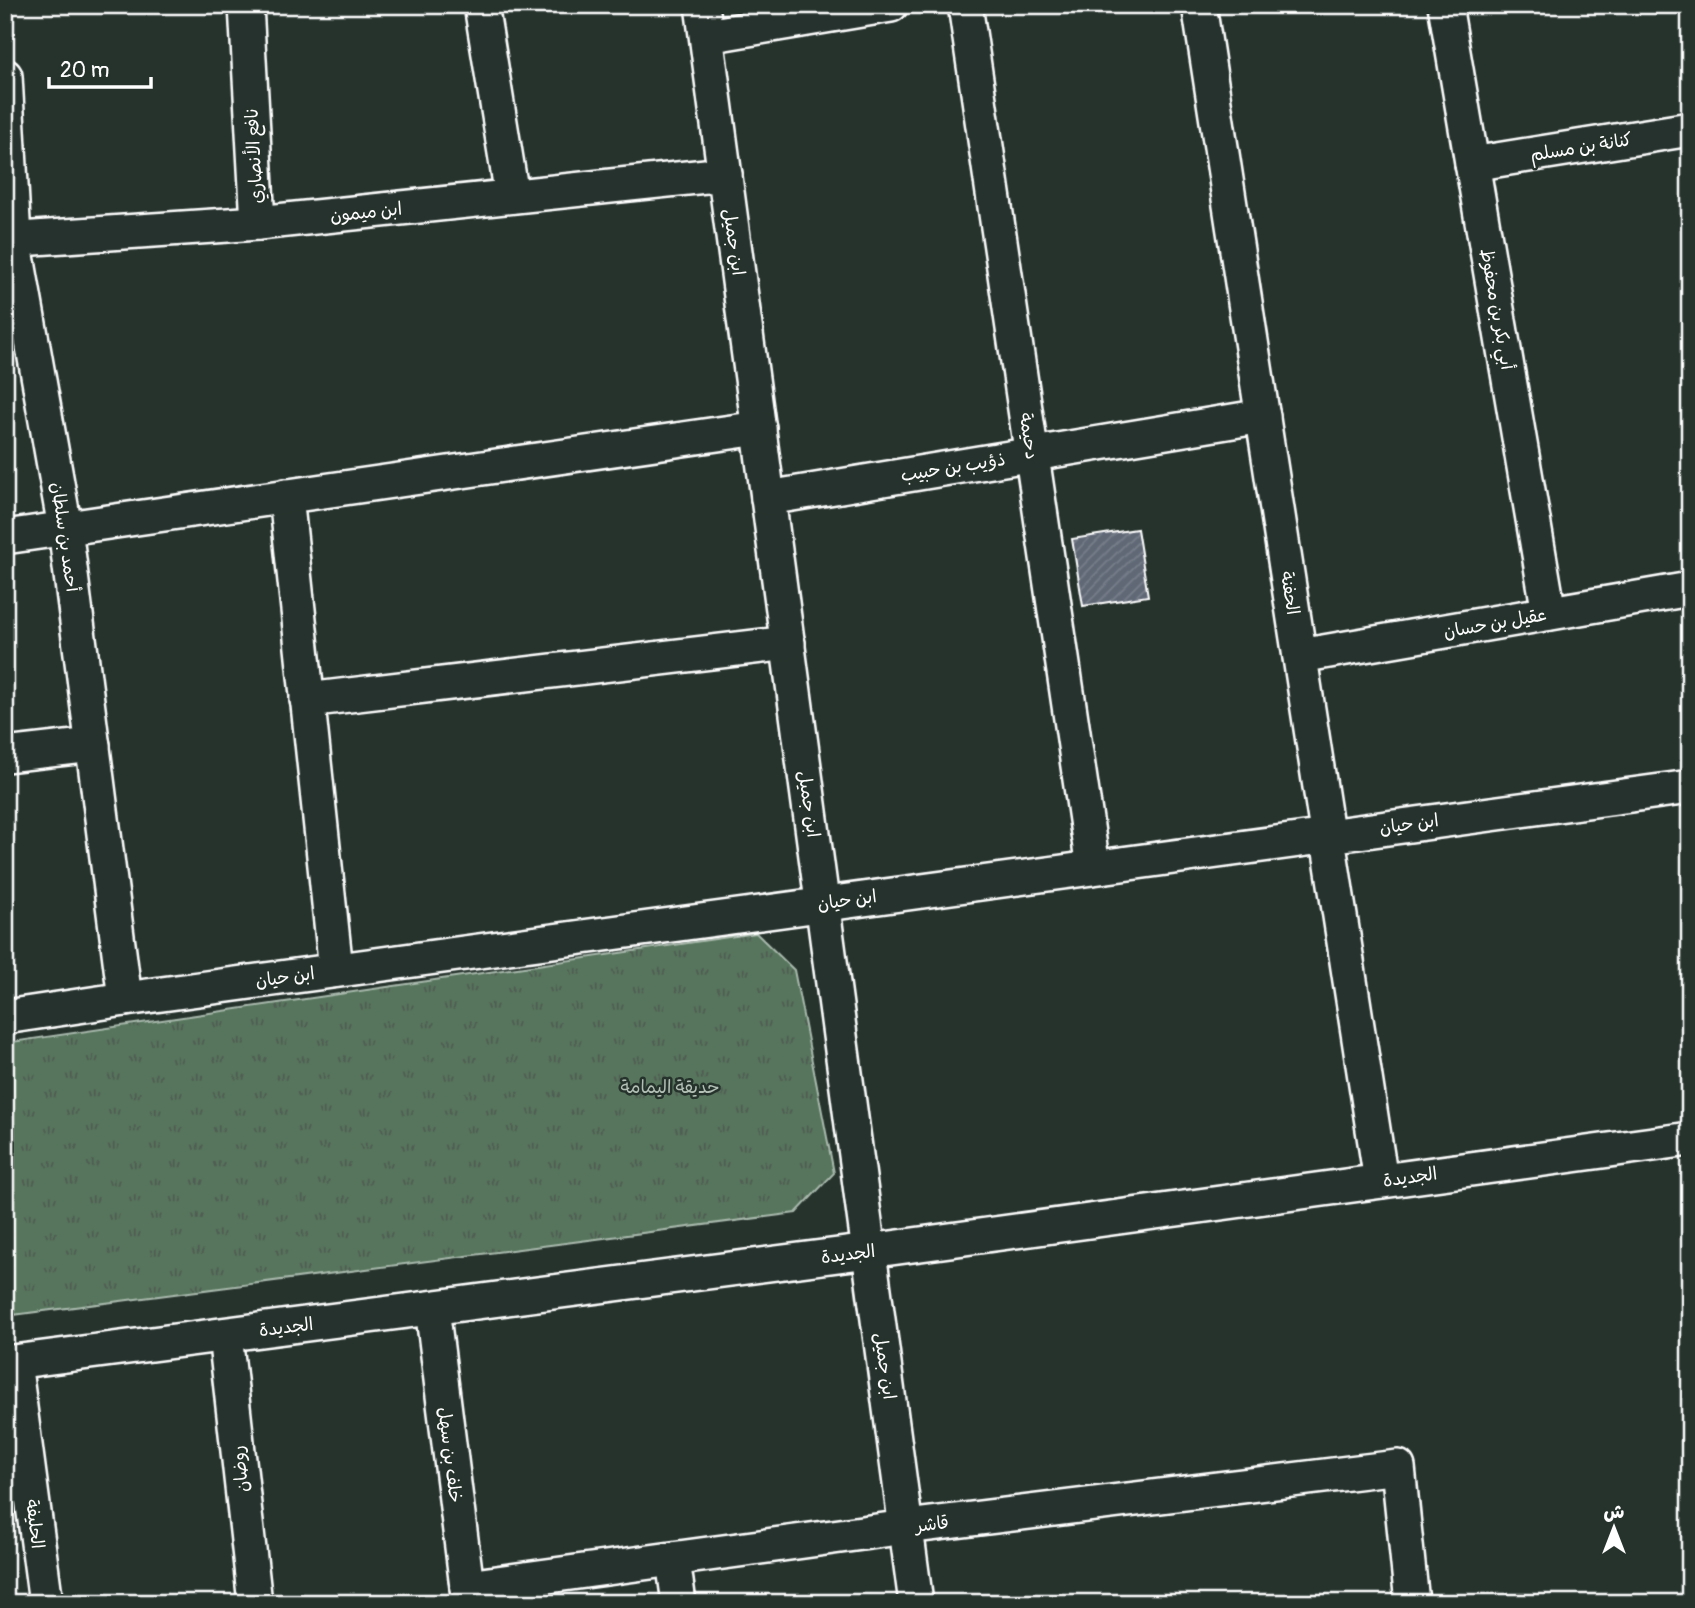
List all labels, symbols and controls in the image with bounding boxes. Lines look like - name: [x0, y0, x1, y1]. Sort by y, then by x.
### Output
- scale bar: [49, 46, 150, 90]
- text: 20 m: [60, 57, 109, 84]
- street label: نافع الأنصاري: [240, 108, 269, 204]
- street label: كنانة بن مسلم: [1529, 128, 1634, 169]
- street label: ابن ميمون: [329, 197, 403, 228]
- street label: ابن جميل: [717, 207, 750, 277]
- street label: أبي بكر بن محفوظ: [1471, 247, 1519, 373]
- street label: دحيمة: [1014, 411, 1043, 461]
- street label: ذؤيب بن حبيب: [899, 448, 1007, 487]
- street label: أحمد بن سلطان: [45, 481, 84, 594]
- street label: الحفنة: [1275, 570, 1304, 617]
- street label: عقيل بن حسان: [1442, 603, 1548, 644]
- street label: ابن جميل: [792, 769, 825, 839]
- street label: ابن حيان: [1378, 809, 1440, 840]
- street label: ابن حيان: [816, 885, 878, 916]
- street label: ابن حيان: [254, 962, 316, 993]
- park label: حديقة اليمامة: [621, 1076, 720, 1099]
- street label: الجديدة: [1381, 1162, 1439, 1193]
- street label: الجديدة: [820, 1240, 877, 1269]
- street label: الجديدة: [258, 1313, 315, 1342]
- street label: ابن جميل: [868, 1331, 901, 1401]
- street label: خلف بن سهل: [432, 1406, 467, 1504]
- street label: روضان: [227, 1444, 254, 1493]
- north arrow: [1580, 1492, 1650, 1562]
- street label: الحليفة: [20, 1498, 49, 1550]
- text: ش: [1604, 1500, 1625, 1524]
- street label: قاشر: [912, 1511, 950, 1538]

